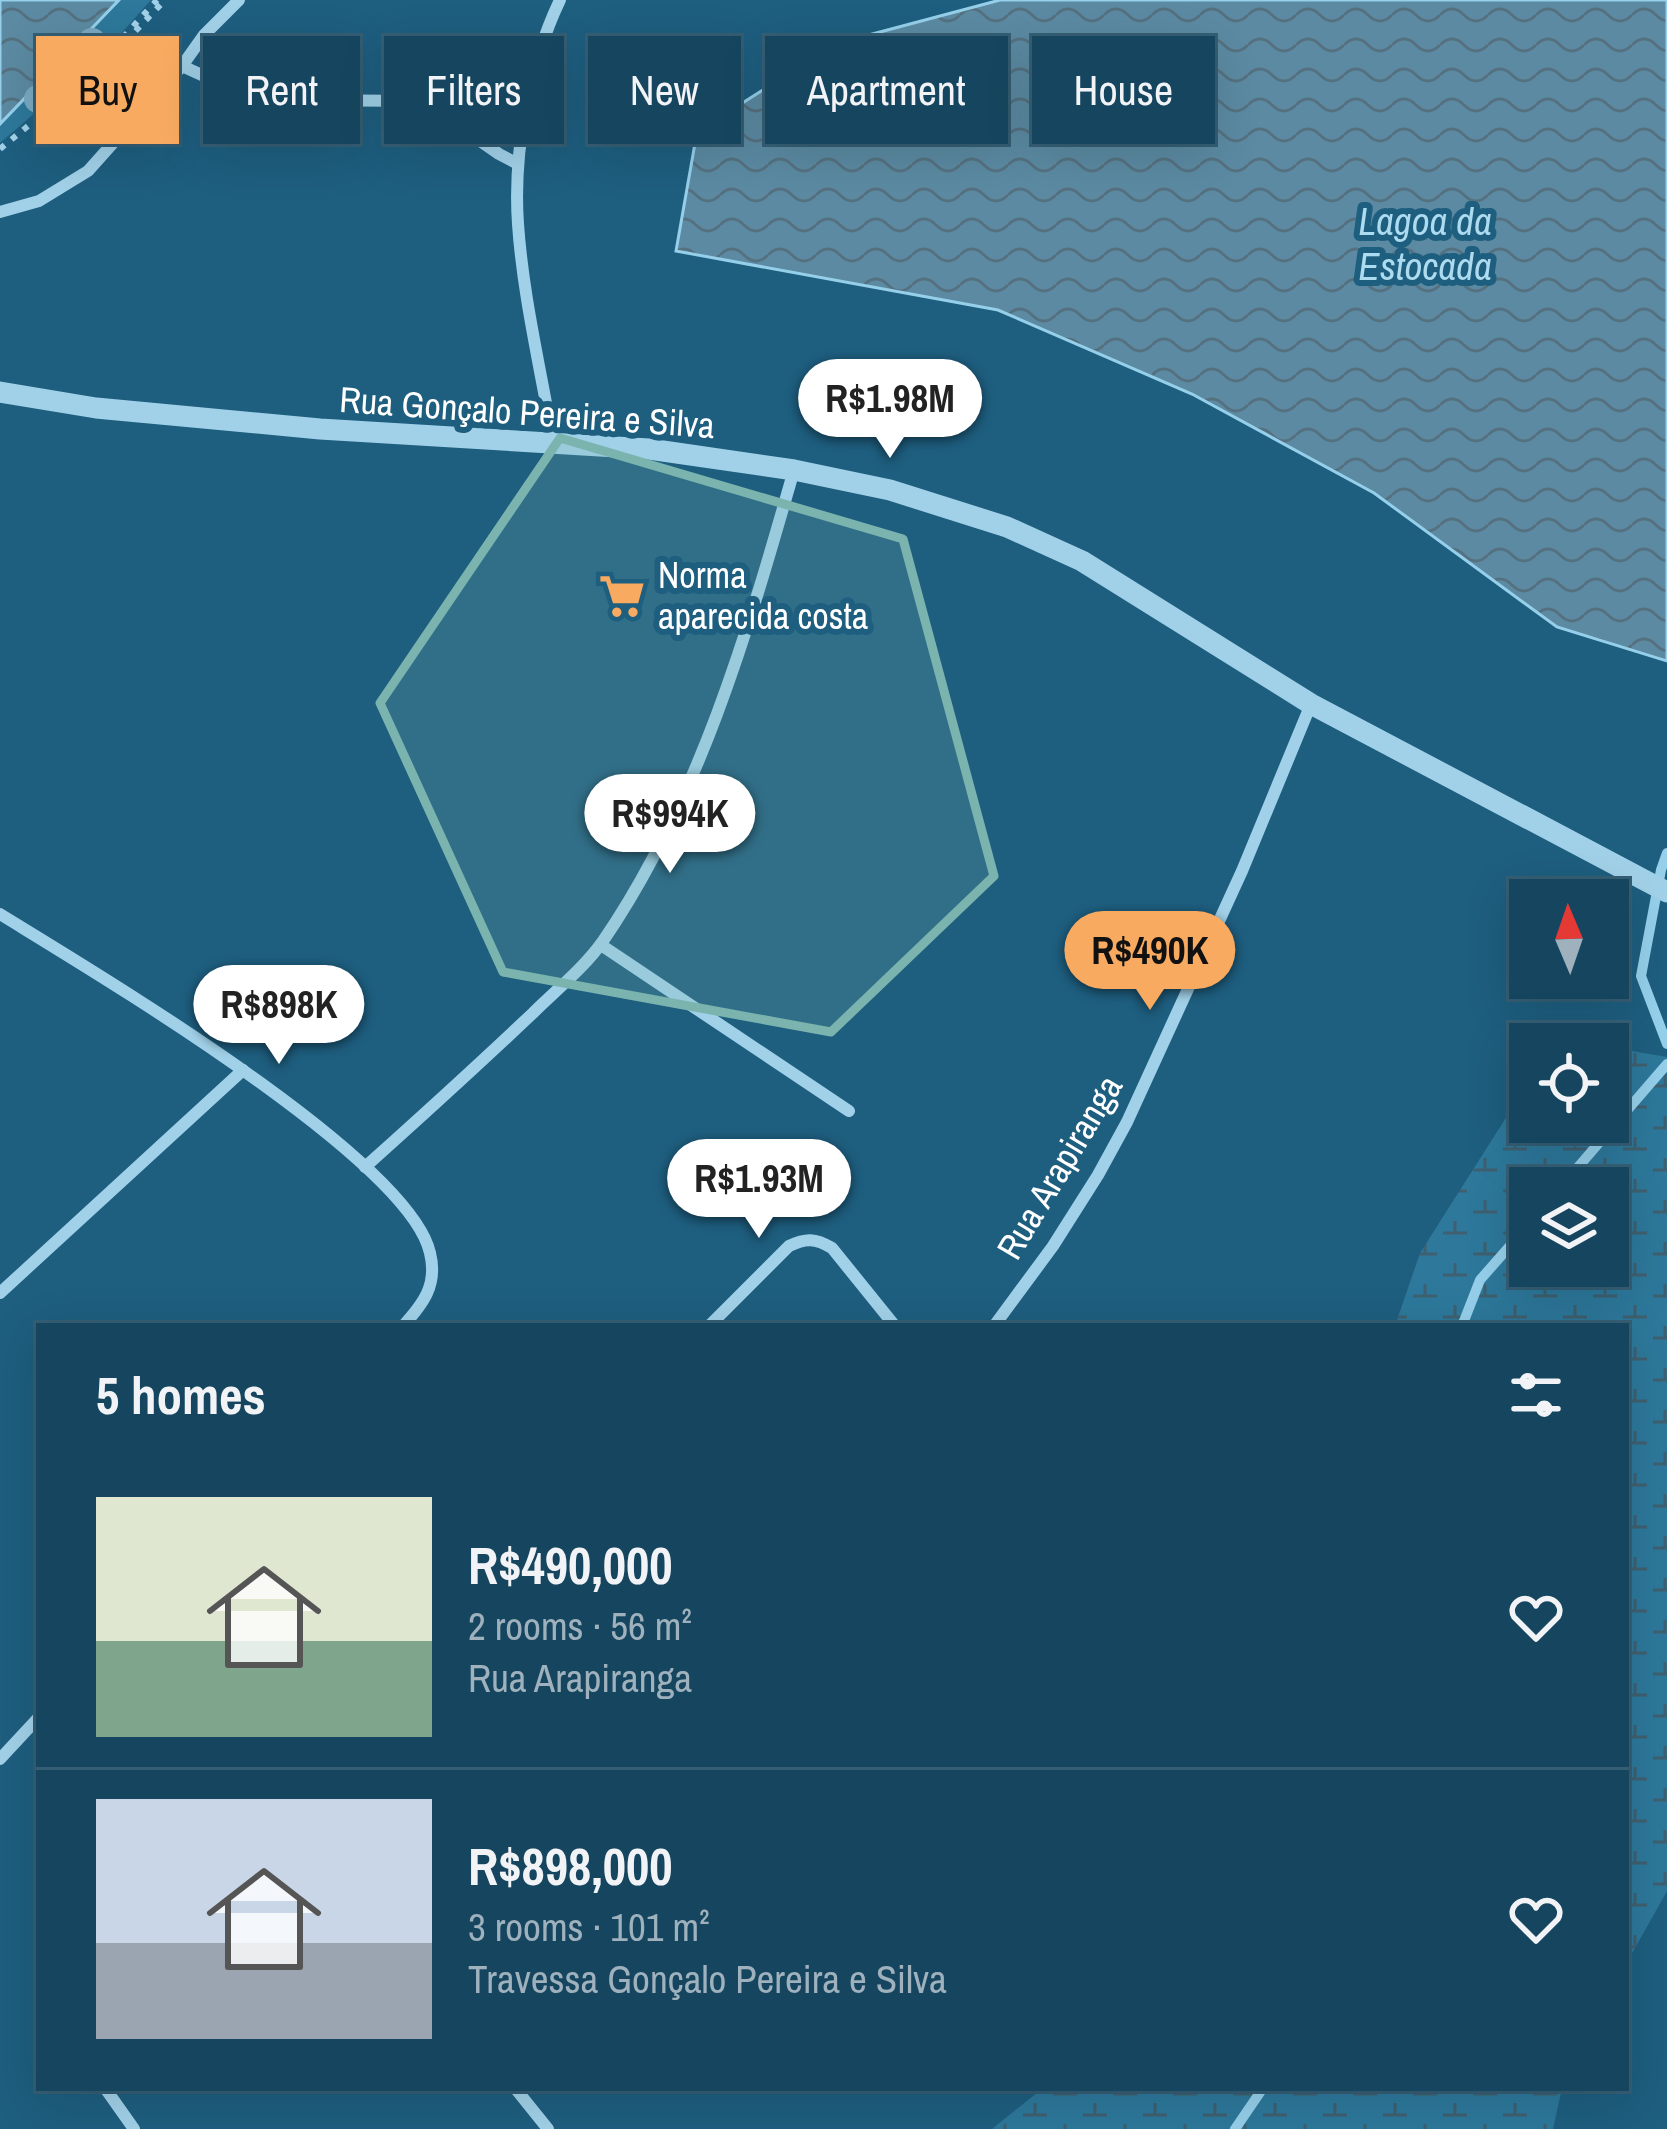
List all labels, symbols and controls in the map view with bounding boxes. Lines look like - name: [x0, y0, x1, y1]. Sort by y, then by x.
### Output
- chip: Buy: [36, 36, 179, 144]
- chip: Rent: [203, 36, 360, 144]
- chip: Filters: [384, 36, 564, 144]
- chip: New: [588, 36, 741, 144]
- chip: Apartment: [765, 36, 1008, 144]
- chip: House: [1032, 36, 1215, 144]
- water label: Lagoa da Estocada: [1358, 195, 1492, 292]
- pin: R$1.98M: [779, 359, 1001, 461]
- text: R$1.98M: [825, 372, 955, 424]
- street label: Rua Gonçalo Pereira e Silva: [338, 375, 716, 449]
- place label: Norma aparecida costa: [658, 551, 868, 640]
- supermarket icon: Norma aparecida costa: [597, 571, 647, 621]
- pin: R$994K: [572, 774, 768, 876]
- text: R$994K: [611, 787, 729, 839]
- north arrow: [1509, 879, 1629, 999]
- map controls: [1509, 879, 1629, 1287]
- pin: R$490K: [1052, 911, 1248, 1013]
- text: R$490K: [1091, 924, 1209, 976]
- pin: R$898K: [181, 965, 377, 1067]
- text: R$898K: [220, 978, 338, 1030]
- button: locate: [1509, 1023, 1629, 1143]
- street label: Rua Arapiranga: [985, 1066, 1133, 1268]
- pin: R$1.93M: [648, 1139, 870, 1241]
- text: R$1.93M: [694, 1152, 824, 1204]
- button: layers: [1509, 1167, 1629, 1287]
- text: 5 homes: [96, 1361, 266, 1430]
- icon: filters: [1503, 1362, 1569, 1428]
- text: R$490,000: [468, 1531, 673, 1600]
- icon: home: [192, 1545, 336, 1689]
- icon: heart: [1503, 1584, 1569, 1650]
- text: 2 rooms · 56 m²: [468, 1600, 692, 1652]
- text: Rua Arapiranga: [468, 1652, 692, 1704]
- text: R$898,000: [468, 1832, 673, 1901]
- icon: home: [192, 1847, 336, 1991]
- icon: heart: [1503, 1886, 1569, 1952]
- text: 3 rooms · 101 m²: [468, 1901, 710, 1953]
- text: Travessa Gonçalo Pereira e Silva: [468, 1953, 947, 2005]

